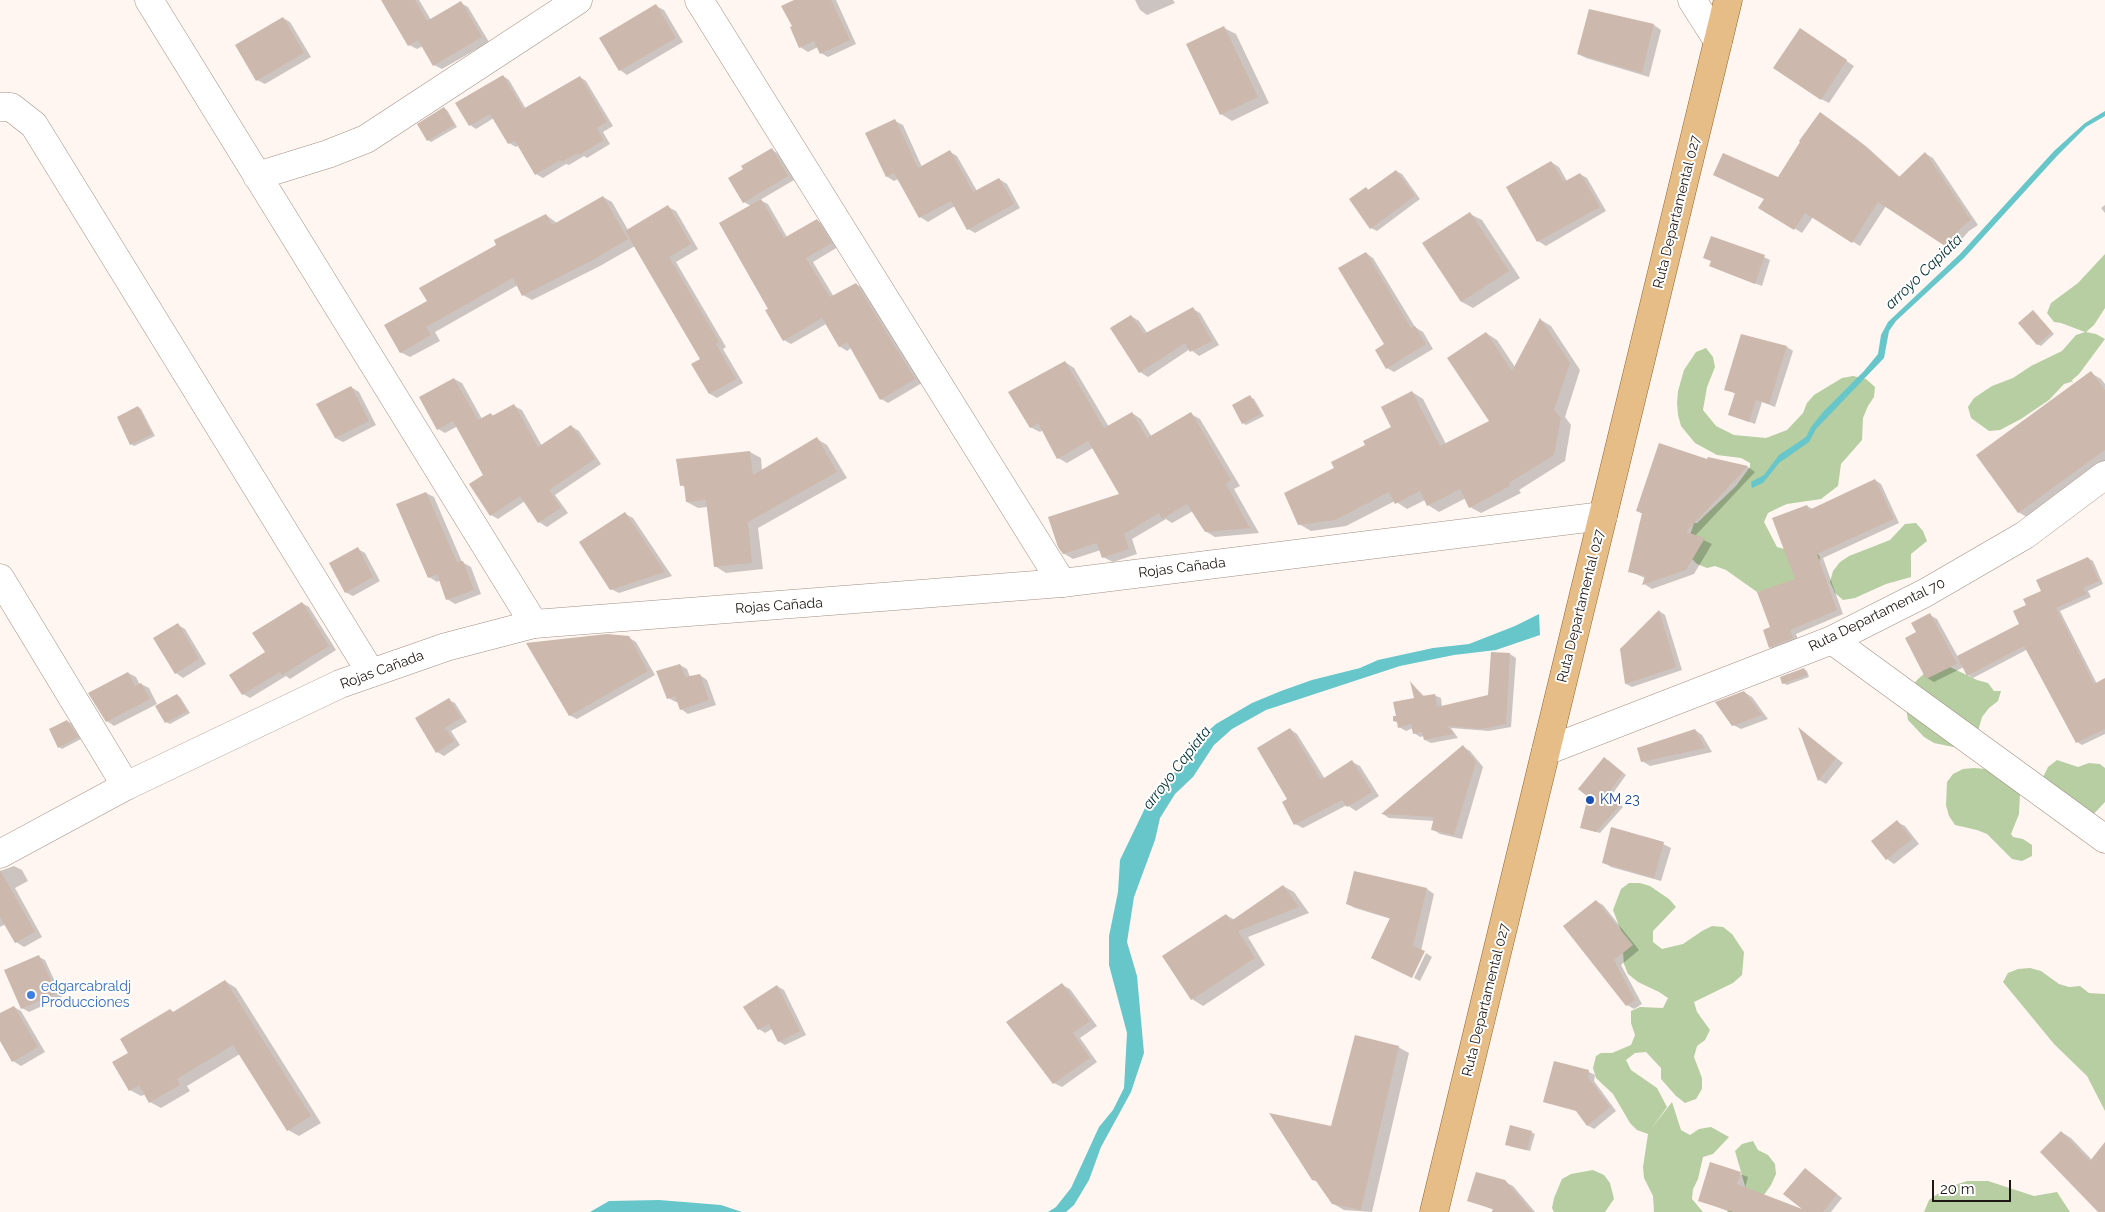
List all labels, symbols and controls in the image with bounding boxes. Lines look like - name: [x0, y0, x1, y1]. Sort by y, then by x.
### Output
- street label: Ruta Departamental 027: [1650, 134, 1704, 290]
- water label: arroyo Capiata: [1882, 231, 1966, 313]
- street label: Ruta Departamental 027: [1554, 528, 1608, 684]
- street label: Rojas Cañada: [1137, 554, 1227, 582]
- street label: Ruta Departamental 70: [1806, 575, 1948, 655]
- street label: Rojas Cañada: [735, 595, 823, 617]
- street label: Rojas Cañada: [338, 647, 426, 693]
- water label: arroyo Capiata: [1139, 723, 1215, 813]
- place label: KM 23: [1600, 792, 1640, 808]
- marker: KM 23: [1584, 794, 1596, 806]
- street label: Ruta Departamental 027: [1459, 922, 1513, 1078]
- place label: edgarcabraldj Producciones: [41, 979, 131, 1012]
- marker: edgarcabraldj Producciones: [25, 989, 37, 1001]
- scale bar: [1935, 1170, 2014, 1202]
- text: 20 m: [1940, 1180, 1975, 1198]

